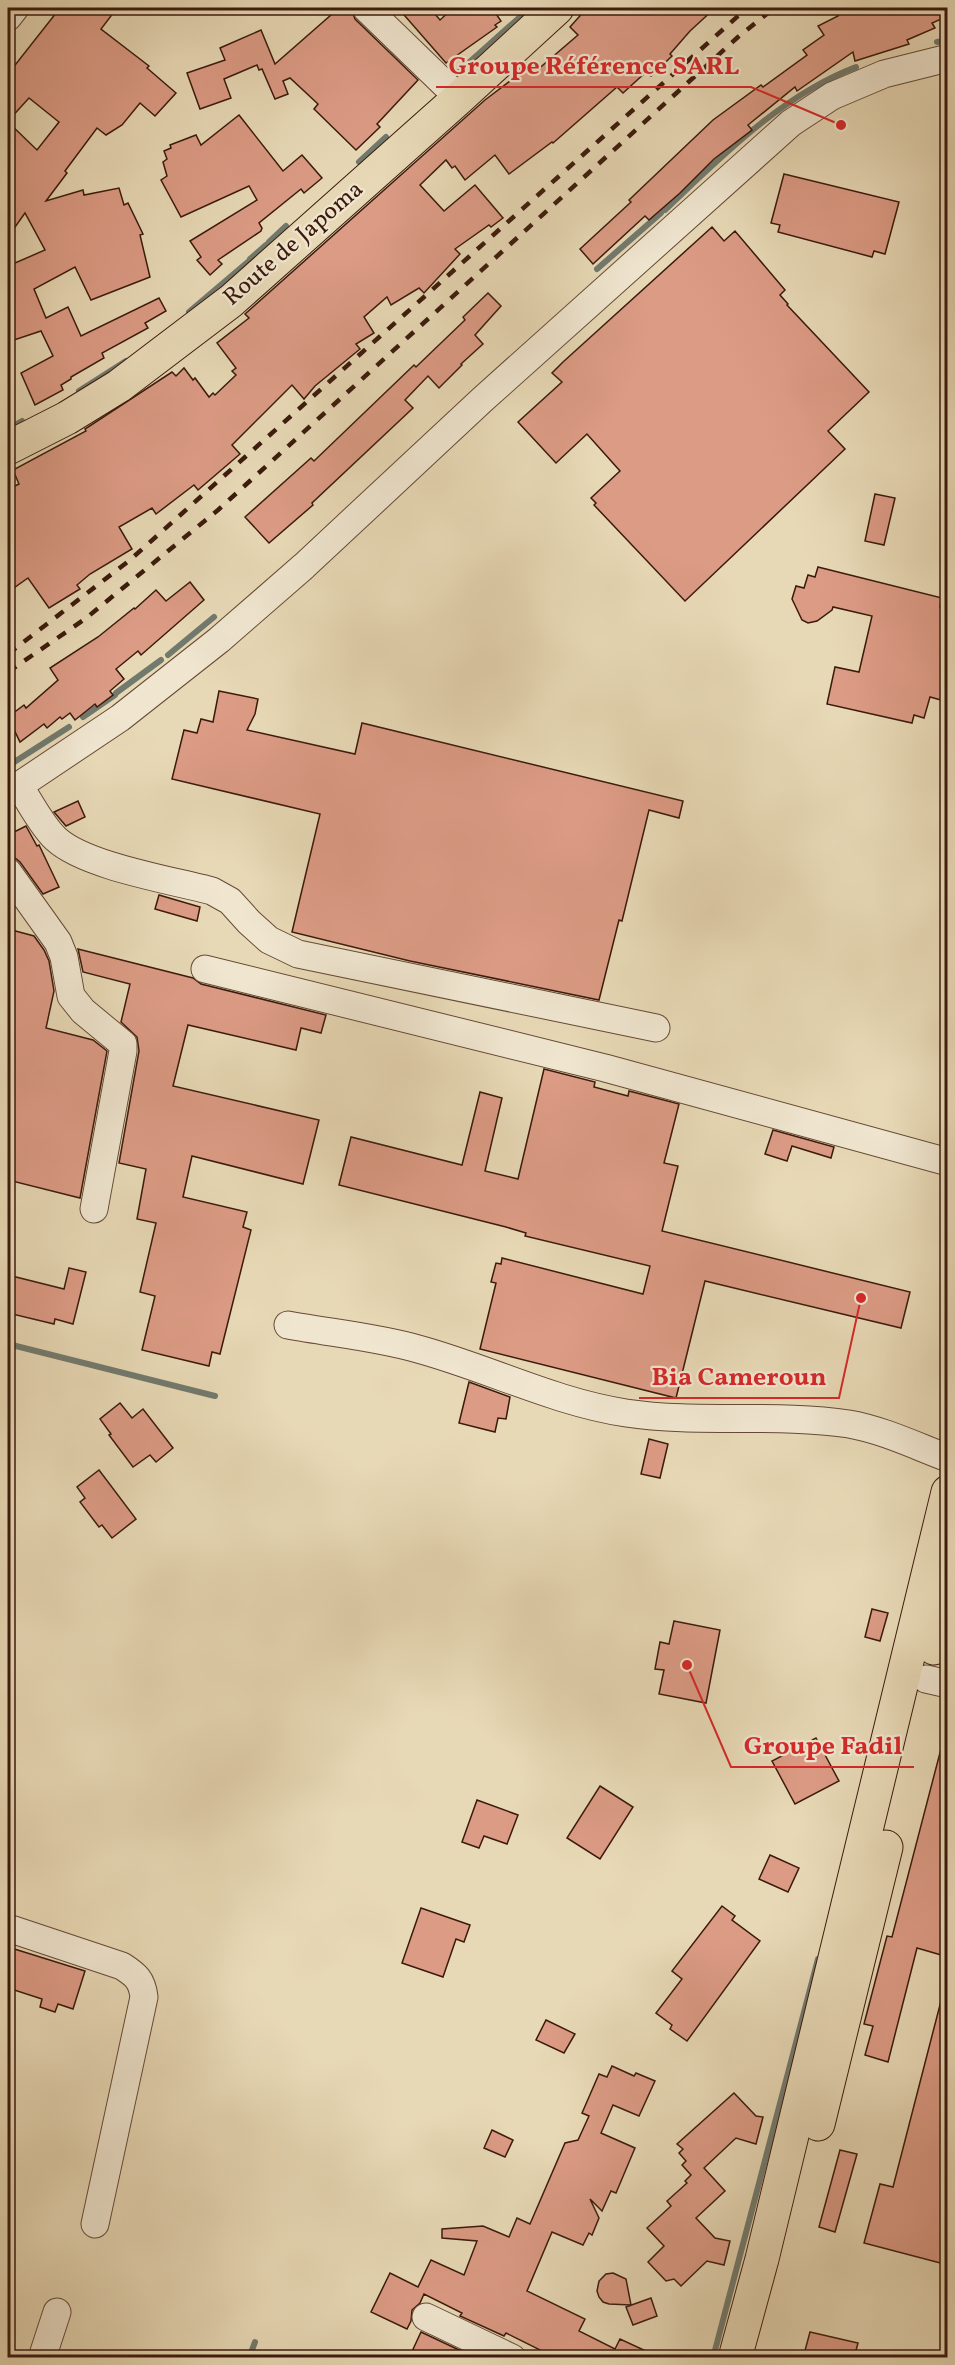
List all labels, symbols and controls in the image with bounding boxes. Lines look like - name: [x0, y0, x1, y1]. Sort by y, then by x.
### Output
- callout: Groupe Référence SARL: [436, 43, 751, 87]
- text: Groupe Référence SARL: [449, 49, 740, 85]
- street label: Route de Japoma: [216, 173, 372, 315]
- callout: Bia Cameroun: [639, 1354, 839, 1398]
- text: Bia Cameroun: [651, 1360, 827, 1396]
- callout: Groupe Fadil: [731, 1723, 914, 1767]
- text: Groupe Fadil: [744, 1729, 902, 1765]

